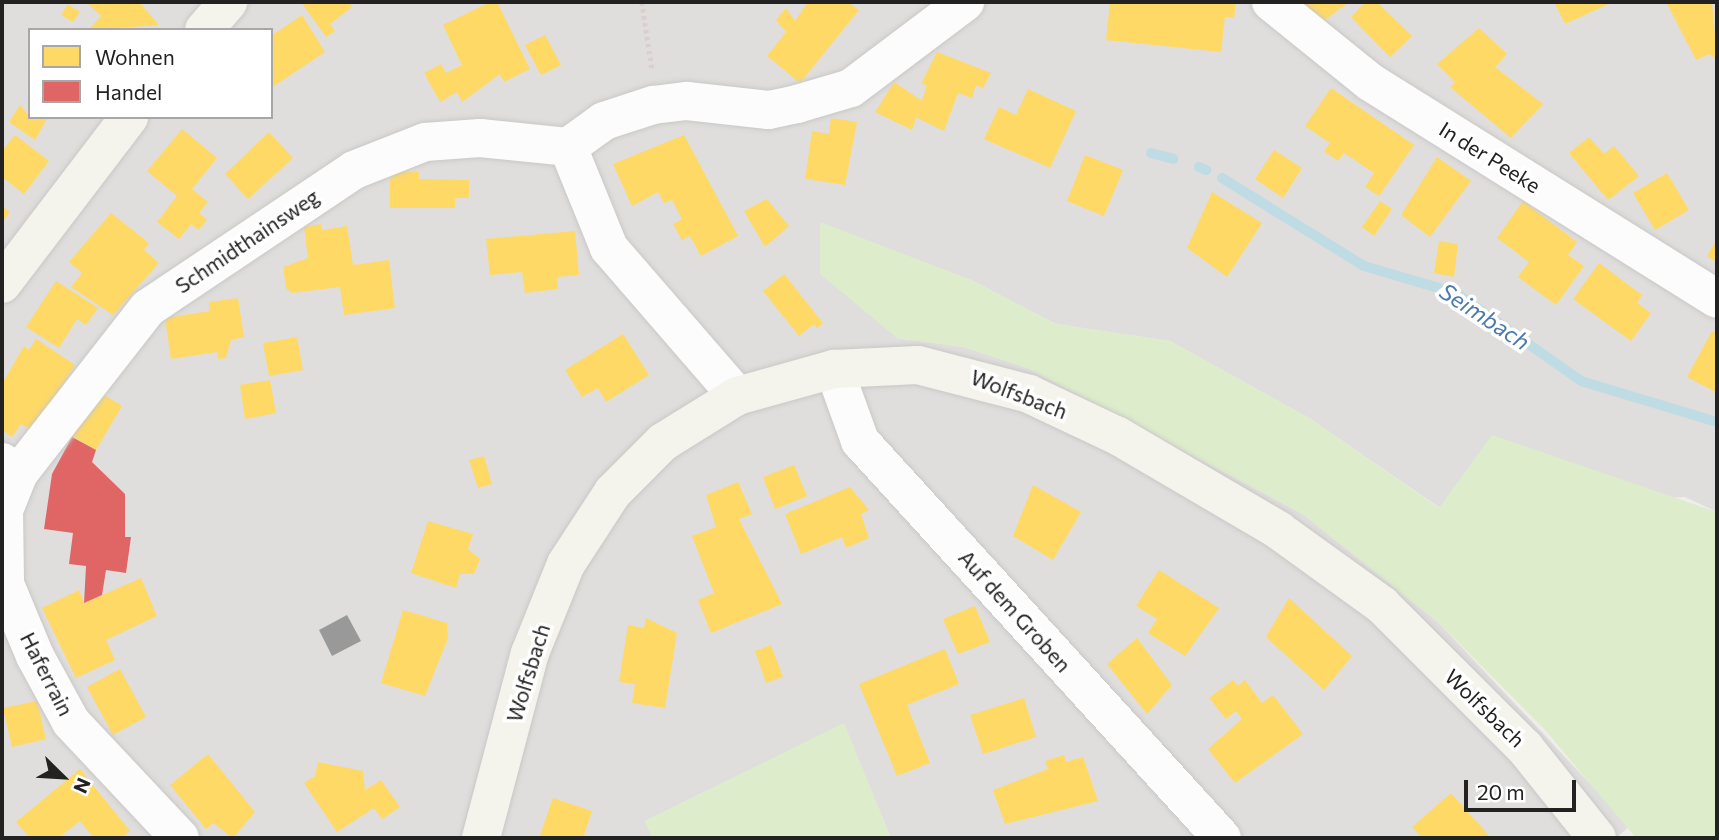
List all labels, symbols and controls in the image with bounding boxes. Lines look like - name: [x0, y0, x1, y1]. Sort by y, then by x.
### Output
- legend: [28, 28, 273, 119]
- text: Wohnen: [95, 44, 175, 69]
- text: Handel: [95, 79, 162, 104]
- street label: In der Peeke: [1435, 116, 1545, 198]
- street label: Schmidthainsweg: [170, 184, 324, 298]
- water label: Seimbach: [1435, 277, 1535, 355]
- street label: Wolfsbach: [967, 364, 1071, 424]
- street label: Auf dem Groben: [954, 545, 1076, 677]
- street label: Wolfsbach: [501, 621, 555, 725]
- street label: Haferrain: [15, 628, 79, 720]
- street label: Wolfsbach: [1440, 664, 1530, 752]
- north arrow: [28, 742, 98, 812]
- scale bar: [1467, 766, 1579, 810]
- text: N: [69, 775, 96, 797]
- text: 20 m: [1477, 779, 1525, 804]

